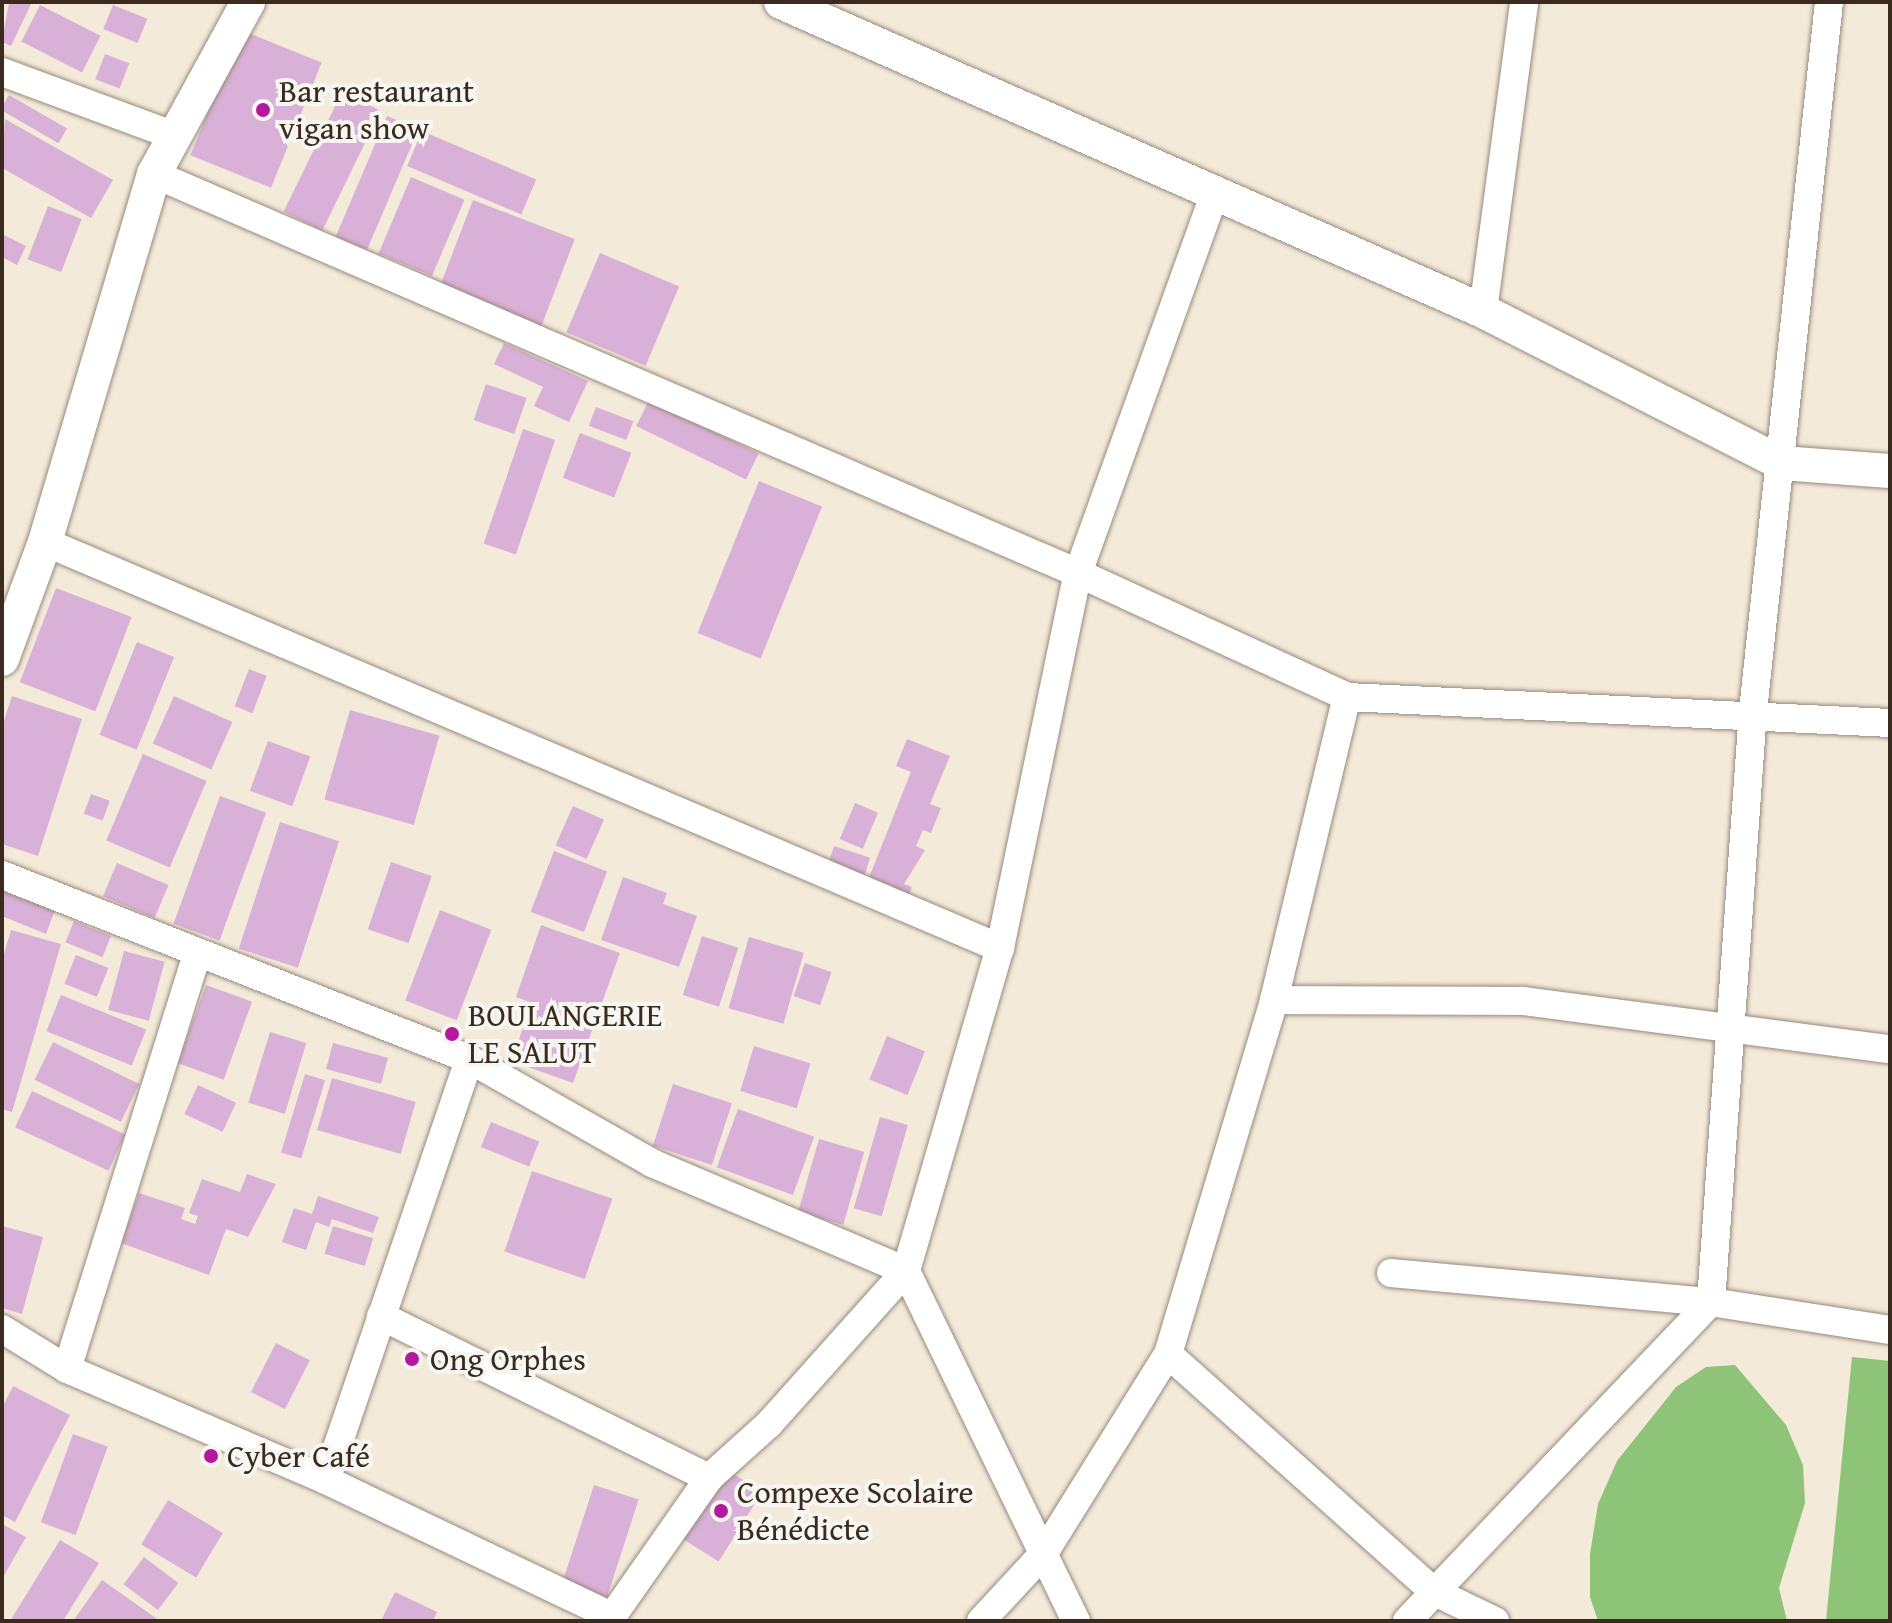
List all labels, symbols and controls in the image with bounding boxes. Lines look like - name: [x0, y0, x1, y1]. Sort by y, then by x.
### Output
- place label: Bar restaurant vigan show: [279, 73, 474, 148]
- marker: Bar restaurant vigan show: [254, 101, 272, 119]
- place label: BOULANGERIE LE SALUT: [468, 997, 662, 1072]
- marker: BOULANGERIE LE SALUT: [443, 1025, 461, 1043]
- place label: Ong Orphes: [430, 1340, 586, 1378]
- marker: Ong Orphes: [401, 1348, 423, 1370]
- place label: Cyber Café: [227, 1437, 370, 1475]
- marker: Cyber Café: [202, 1447, 220, 1465]
- place label: Compexe Scolaire Bénédicte: [737, 1474, 973, 1549]
- marker: Compexe Scolaire Bénédicte: [712, 1502, 730, 1520]

